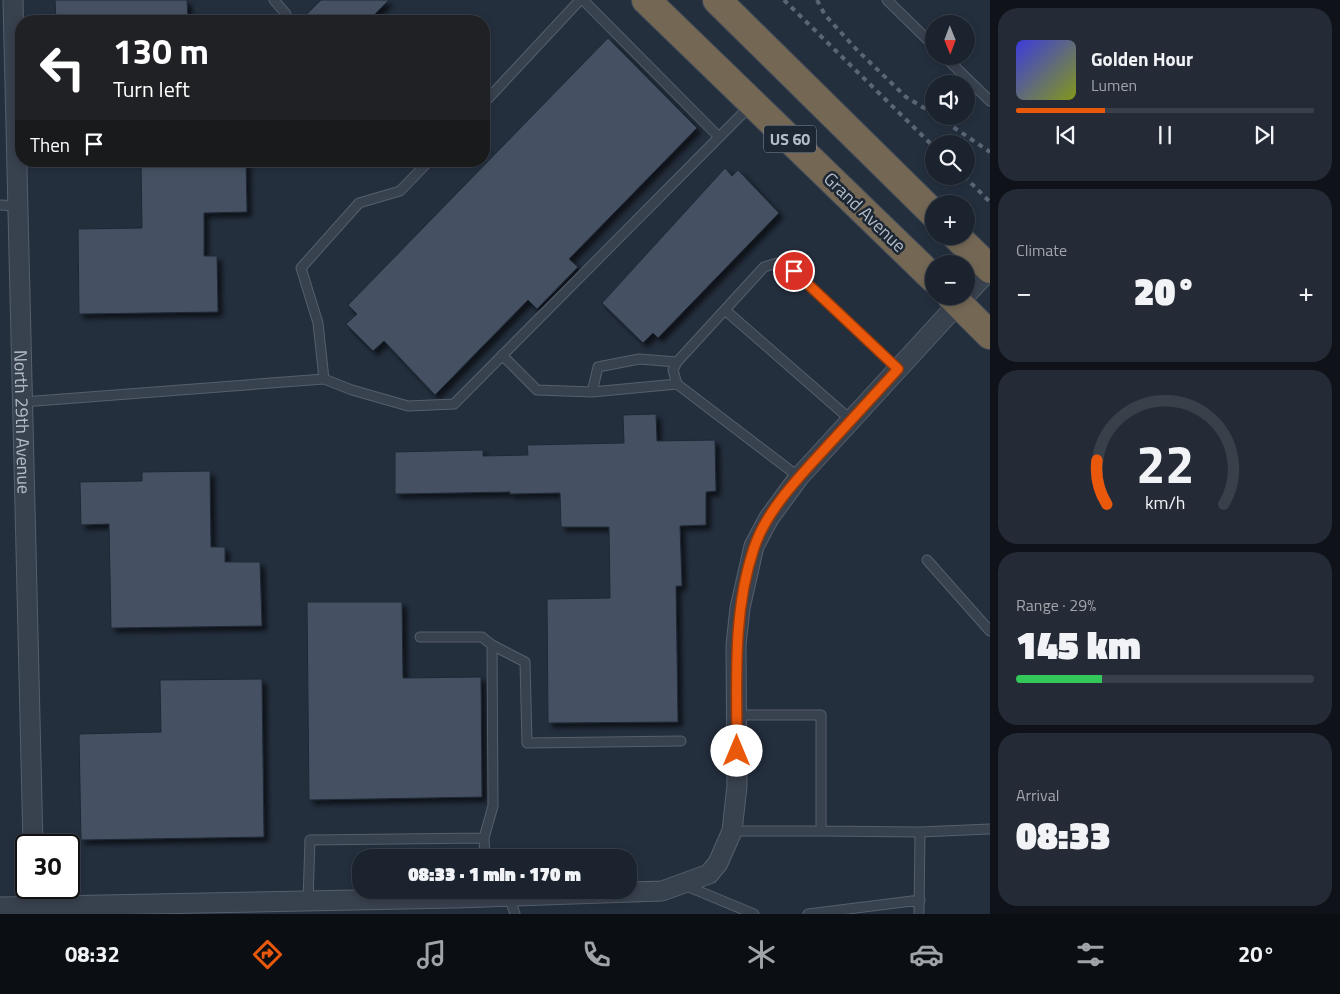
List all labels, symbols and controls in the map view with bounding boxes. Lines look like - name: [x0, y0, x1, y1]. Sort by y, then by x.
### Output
- north arrow: [925, 15, 975, 65]
- map controls: [925, 15, 975, 305]
- text: 130 m: [113, 24, 209, 78]
- icon: left: [30, 35, 95, 100]
- text: Golden Hour: [1091, 44, 1193, 73]
- text: Turn left: [113, 72, 190, 106]
- text: Lumen: [1091, 73, 1137, 97]
- button: sound: [925, 75, 975, 125]
- icon: previous: [1052, 121, 1080, 149]
- icon: pause: [1151, 121, 1179, 149]
- icon: next: [1250, 121, 1278, 149]
- road number: US 60: [764, 126, 816, 152]
- text: Then: [30, 130, 70, 159]
- icon: arrive: [80, 130, 108, 158]
- button: search: [925, 135, 975, 185]
- street label: Grand Avenue: [818, 166, 912, 258]
- button: +: [925, 195, 975, 245]
- text: Climate: [1016, 238, 1067, 262]
- pin: [773, 250, 815, 292]
- button: −: [925, 255, 975, 305]
- icon: arrive: [780, 257, 808, 285]
- text: 20°: [1134, 262, 1196, 320]
- text: −: [1016, 270, 1032, 313]
- text: +: [1298, 270, 1314, 313]
- street label: North 29th Avenue: [8, 349, 38, 494]
- text: 22: [1136, 424, 1194, 503]
- text: km/h: [1145, 489, 1185, 516]
- text: Range · 29%: [1016, 593, 1096, 617]
- text: 145 km: [1016, 616, 1141, 674]
- position arrow: [710, 724, 762, 776]
- text: Arrival: [1016, 783, 1059, 807]
- text: 08:33: [1016, 806, 1111, 864]
- speed limit sign: 30: [15, 834, 80, 899]
- text: 08:33 · 1 min · 170 m: [408, 859, 581, 888]
- text: 08:32: [65, 937, 120, 971]
- icon: directions: [250, 937, 285, 972]
- icon: music: [414, 937, 449, 972]
- icon: phone: [579, 937, 614, 972]
- icon: climate: [744, 937, 779, 972]
- icon: car: [909, 937, 944, 972]
- icon: filters: [1073, 937, 1108, 972]
- text: 20°: [1238, 937, 1275, 971]

